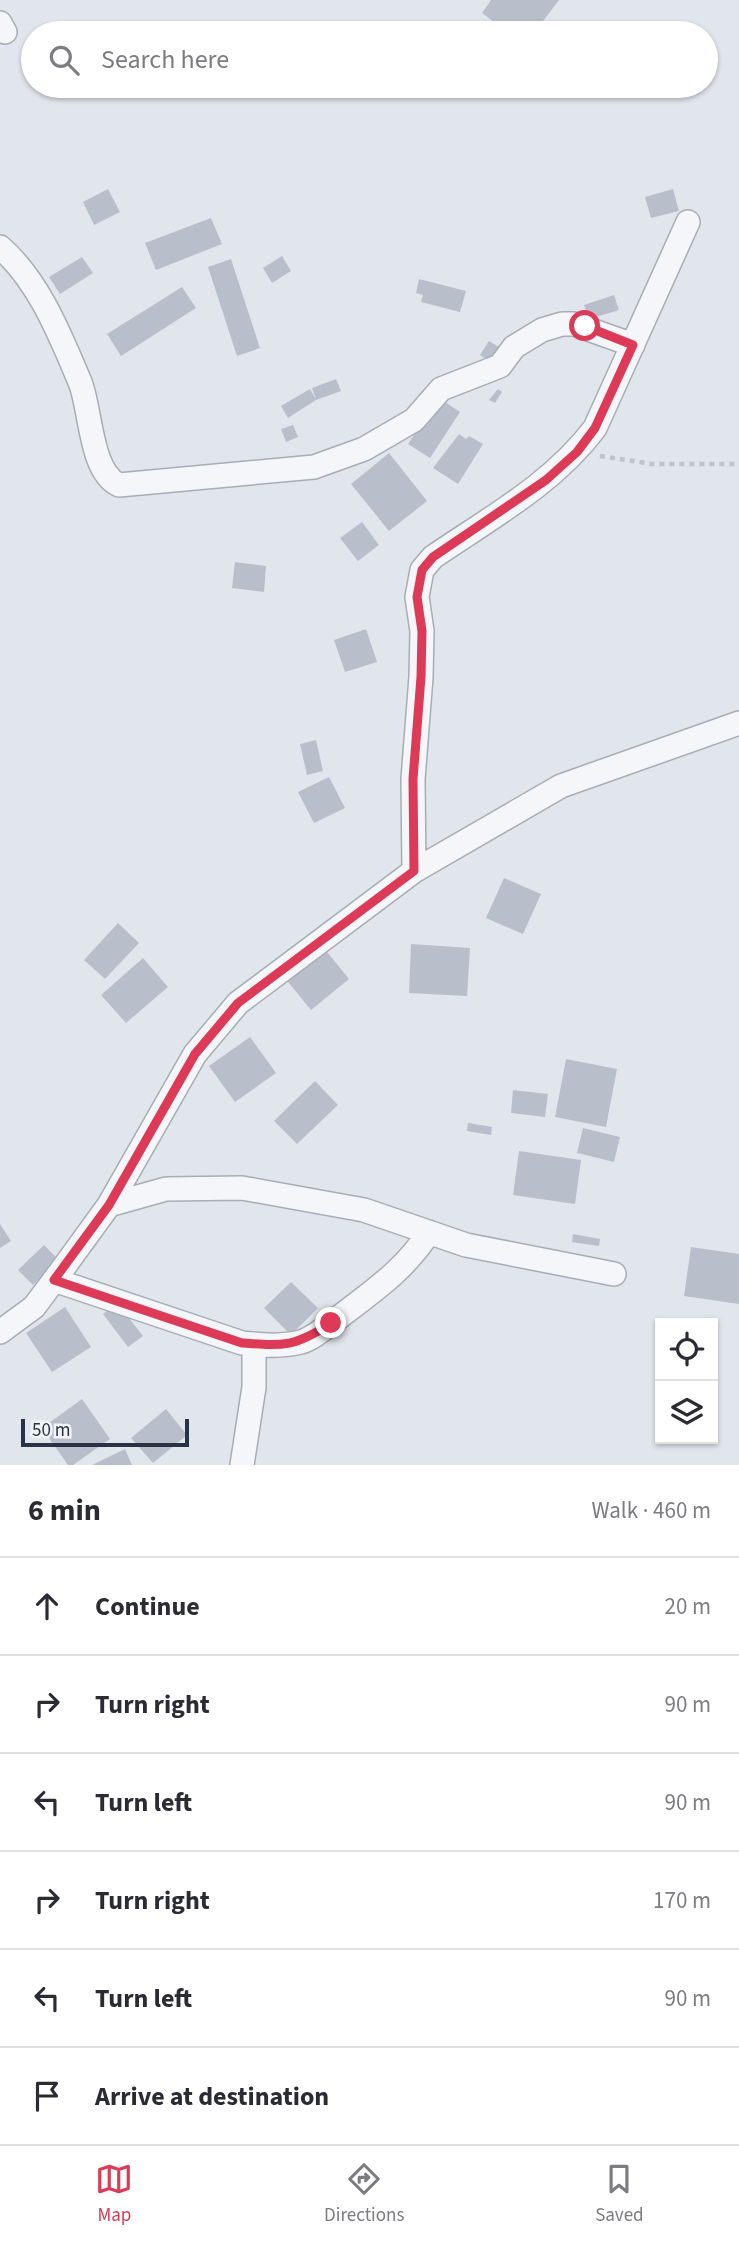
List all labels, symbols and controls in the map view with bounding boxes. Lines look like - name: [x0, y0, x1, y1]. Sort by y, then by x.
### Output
- search box: [21, 21, 718, 98]
- icon: search: [45, 41, 83, 79]
- text: Search here: [101, 41, 229, 78]
- route start: [569, 310, 600, 341]
- route end: [315, 1307, 346, 1338]
- map controls: [655, 1318, 718, 1444]
- button: locate: [655, 1318, 718, 1381]
- button: layers: [655, 1381, 718, 1444]
- scale bar: [21, 1416, 189, 1448]
- text: 50 m: [32, 1417, 70, 1444]
- text: 6 min: [28, 1489, 101, 1532]
- text: Walk · 460 m: [592, 1494, 711, 1527]
- icon: ahead: [28, 1587, 66, 1625]
- text: Continue: [95, 1588, 200, 1625]
- text: 20 m: [664, 1590, 711, 1623]
- icon: right: [28, 1685, 66, 1723]
- text: Turn right: [95, 1686, 210, 1723]
- text: 90 m: [664, 1688, 711, 1721]
- icon: left: [28, 1783, 66, 1821]
- text: Turn left: [95, 1784, 192, 1821]
- text: 90 m: [664, 1786, 711, 1819]
- icon: right: [28, 1881, 66, 1919]
- text: Turn right: [95, 1882, 210, 1919]
- text: 170 m: [653, 1884, 711, 1917]
- icon: left: [28, 1979, 66, 2017]
- text: Turn left: [95, 1980, 192, 2017]
- text: 90 m: [664, 1982, 711, 2015]
- icon: arrive: [28, 2077, 66, 2115]
- text: Arrive at destination: [95, 2078, 329, 2115]
- tab: Map: [95, 2160, 133, 2229]
- tab: Directions: [324, 2160, 404, 2229]
- tab: Saved: [595, 2160, 644, 2229]

